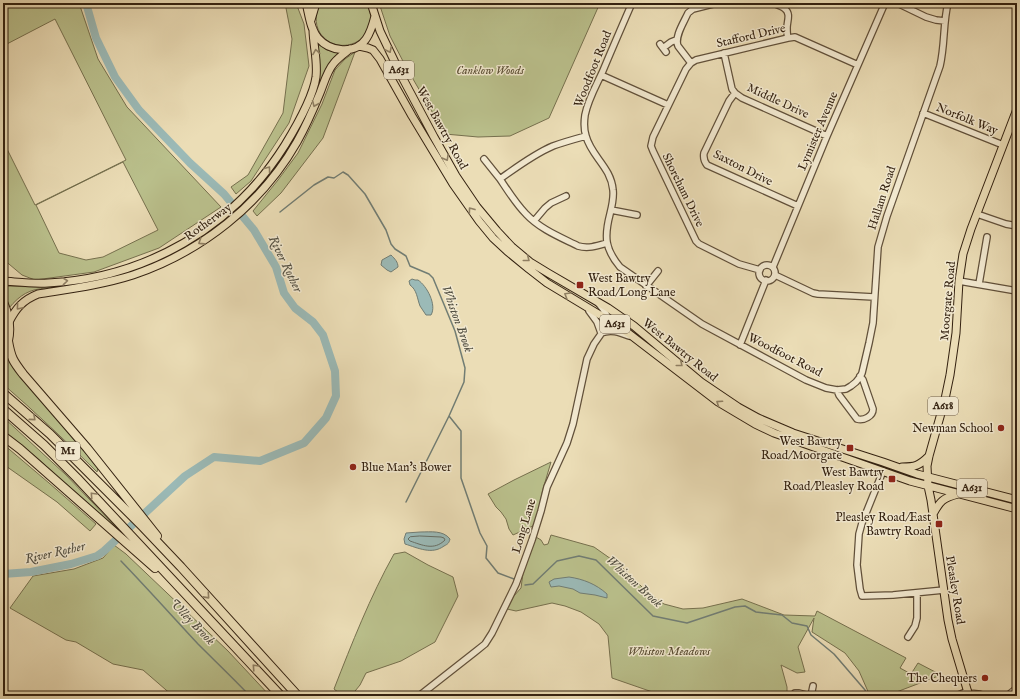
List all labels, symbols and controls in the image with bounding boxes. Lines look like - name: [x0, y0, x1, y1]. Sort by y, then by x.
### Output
- street label: Stafford Drive: [715, 21, 787, 51]
- street label: Woodfoot Road: [571, 28, 615, 109]
- one-way arrow: [384, 46, 392, 54]
- one-way arrow: [312, 49, 320, 55]
- road number: A631: [384, 61, 414, 79]
- park label: Canklow Woods: [456, 63, 524, 78]
- street label: Middle Drive: [745, 80, 812, 122]
- street label: West Bawtry Road: [413, 84, 471, 173]
- street label: Lymister Avenue: [795, 89, 842, 173]
- street label: Norfolk Way: [934, 100, 1000, 138]
- one-way arrow: [312, 101, 320, 108]
- street label: Saxton Drive: [711, 147, 776, 190]
- street label: Shoreham Drive: [659, 151, 708, 230]
- one-way arrow: [442, 154, 449, 162]
- street label: Hallam Road: [865, 164, 900, 232]
- one-way arrow: [264, 167, 271, 174]
- street label: Rotherway: [181, 200, 235, 244]
- one-way arrow: [469, 207, 476, 214]
- water label: River Rother: [264, 233, 306, 296]
- one-way arrow: [199, 237, 206, 244]
- one-way arrow: [523, 254, 530, 261]
- street label: Moorgate Road: [937, 260, 959, 341]
- place label: West Bawtry Road/Long Lane: [588, 271, 676, 300]
- one-way arrow: [62, 277, 68, 286]
- marker: West Bawtry Road/Long Lane: [575, 280, 585, 290]
- water label: Whiston Brook: [437, 283, 477, 356]
- one-way arrow: [564, 292, 571, 300]
- one-way arrow: [16, 303, 23, 310]
- road number: A631: [600, 315, 630, 333]
- street label: West Bawtry Road: [639, 315, 721, 385]
- street label: Woodfoot Road: [745, 330, 825, 380]
- one-way arrow: [675, 360, 683, 367]
- road number: A618: [928, 397, 958, 415]
- one-way arrow: [716, 400, 723, 408]
- one-way arrow: [28, 413, 35, 420]
- place label: Newman School: [912, 421, 994, 436]
- marker: Newman School: [996, 423, 1006, 433]
- place label: West Bawtry Road/Moorgate: [761, 434, 842, 463]
- road number: M1: [56, 442, 80, 460]
- marker: West Bawtry Road/Moorgate: [845, 443, 855, 453]
- place label: Blue Man's Bower: [361, 460, 452, 475]
- marker: Blue Man's Bower: [348, 462, 358, 472]
- place label: West Bawtry Road/Pleasley Road: [783, 465, 885, 494]
- marker: West Bawtry Road/Pleasley Road: [887, 474, 897, 484]
- road number: A631: [957, 479, 987, 497]
- one-way arrow: [90, 492, 98, 500]
- street label: Long Lane: [509, 496, 540, 555]
- place label: Pleasley Road/East Bawtry Road: [836, 510, 932, 539]
- marker: Pleasley Road/East Bawtry Road: [934, 519, 944, 529]
- water label: River Rother: [23, 538, 87, 568]
- water label: Whiston Brook: [602, 552, 666, 612]
- street label: Pleasley Road: [942, 555, 968, 626]
- one-way arrow: [202, 591, 210, 599]
- water label: Ulley Brook: [166, 595, 219, 649]
- park label: Whiston Meadows: [628, 644, 711, 659]
- one-way arrow: [252, 665, 259, 672]
- place label: The Chequers: [907, 671, 977, 687]
- marker: The Chequers: [980, 673, 990, 683]

